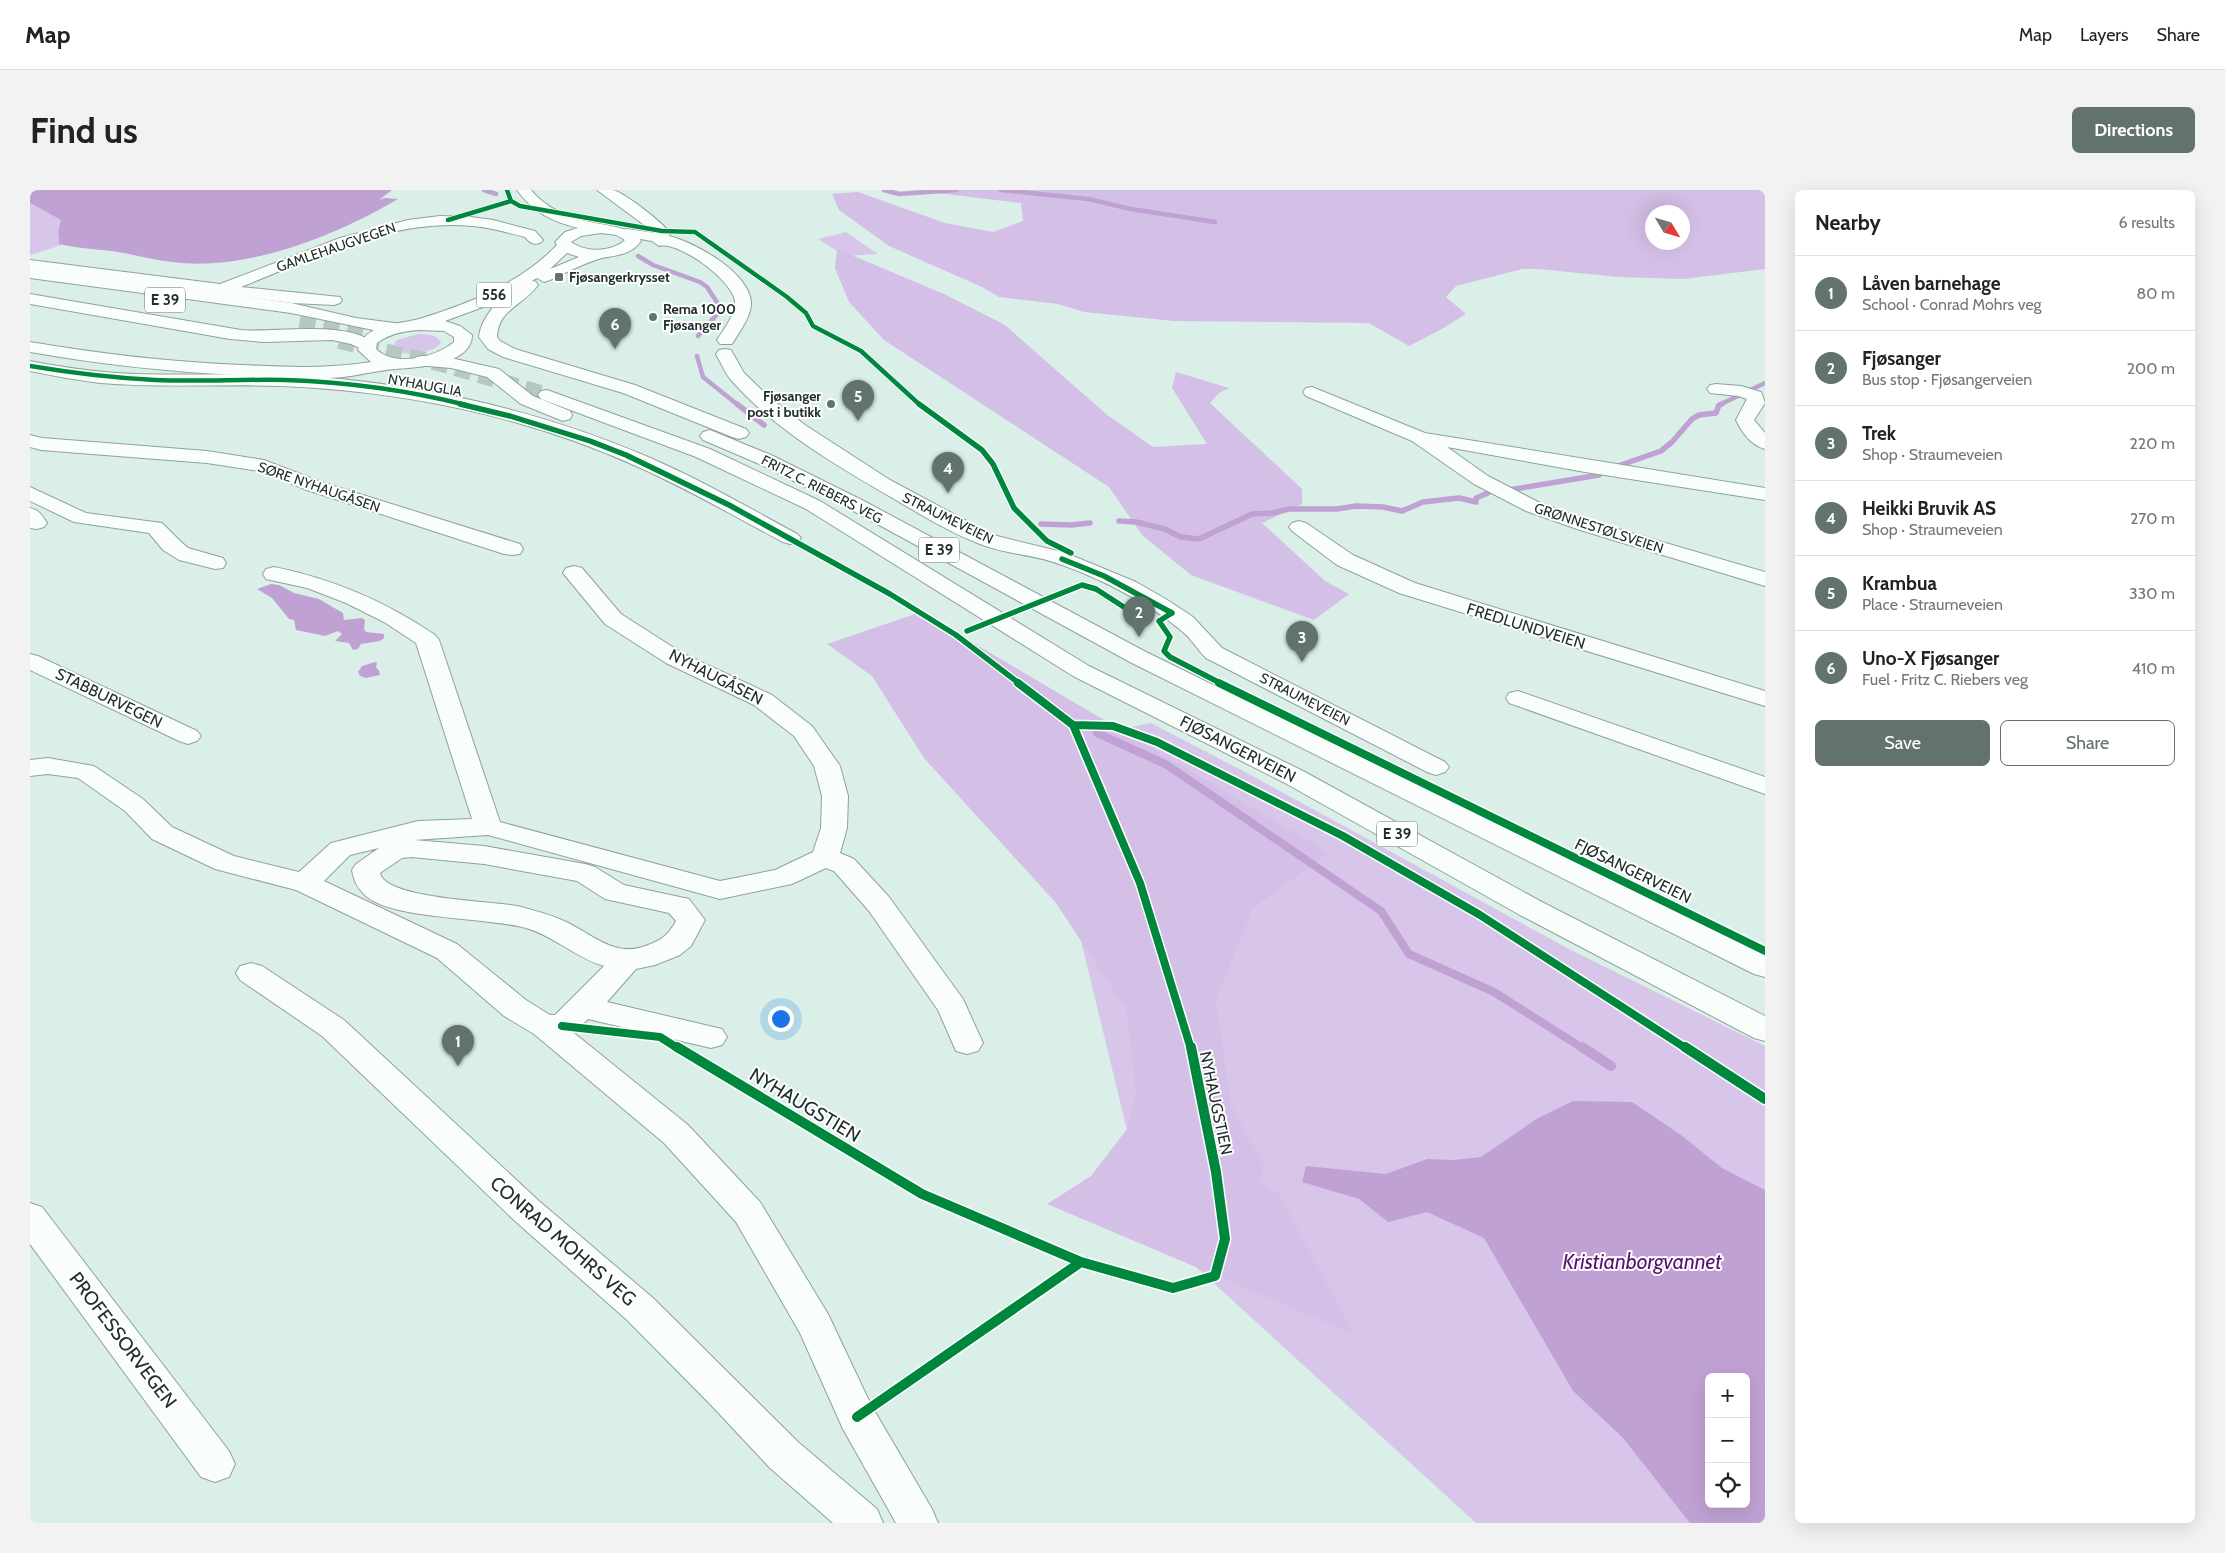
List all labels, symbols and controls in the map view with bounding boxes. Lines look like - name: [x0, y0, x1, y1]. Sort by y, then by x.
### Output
- text: Map: [25, 20, 71, 49]
- text: Map: [2019, 24, 2052, 46]
- text: Layers: [2080, 24, 2129, 46]
- text: Share: [2157, 24, 2200, 46]
- button: Directions: [2072, 107, 2195, 153]
- text: Find us: [30, 109, 138, 152]
- north arrow: [1645, 205, 1690, 250]
- text: Nearby: [1815, 210, 1881, 235]
- text: 6 results: [2119, 213, 2175, 232]
- street label: GAMLEHAUGVEGEN: [274, 218, 398, 276]
- place label: Fjøsangerkrysset: [569, 268, 670, 286]
- marker: Fjøsangerkrysset: [553, 271, 565, 283]
- text: Låven barnehage: [1862, 272, 2000, 295]
- road number: 556: [476, 282, 512, 308]
- text: 1: [1828, 284, 1834, 303]
- text: 80 m: [2137, 284, 2175, 303]
- road number: E 39: [145, 288, 185, 312]
- text: School · Conrad Mohrs veg: [1862, 295, 2042, 314]
- place label: Rema 1000 Fjøsanger: [663, 300, 736, 334]
- pin: 6: [599, 308, 631, 349]
- marker: Rema 1000 Fjøsanger: [647, 311, 659, 323]
- text: Fjøsanger: [1862, 347, 1941, 370]
- text: 2: [1827, 359, 1835, 378]
- text: 200 m: [2127, 359, 2175, 378]
- street label: NYHAUGLIA: [387, 370, 464, 400]
- text: Bus stop · Fjøsangerveien: [1862, 370, 2032, 389]
- pin: 5: [842, 380, 874, 421]
- place label: Fjøsanger post i butikk: [747, 387, 821, 421]
- marker: Fjøsanger post i butikk: [825, 398, 837, 410]
- text: Trek: [1862, 422, 1896, 445]
- text: 3: [1827, 434, 1835, 453]
- text: 220 m: [2129, 434, 2175, 453]
- text: Shop · Straumeveien: [1862, 445, 2003, 464]
- street label: FRITZ C. RIEBERS VEG: [758, 451, 886, 527]
- pin: 4: [932, 452, 964, 493]
- street label: SØRE NYHAUGÅSEN: [255, 458, 383, 516]
- street label: STRAUMEVEIEN: [900, 488, 996, 548]
- text: Heikki Bruvik AS: [1862, 497, 1996, 520]
- street label: GRØNNESTØLSVEIEN: [1532, 499, 1666, 557]
- text: 4: [1826, 509, 1836, 528]
- text: 270 m: [2130, 509, 2175, 528]
- text: Shop · Straumeveien: [1862, 520, 2003, 539]
- road number: E 39: [919, 538, 959, 562]
- text: Krambua: [1862, 572, 1937, 595]
- text: 5: [1827, 584, 1835, 603]
- text: 330 m: [2129, 584, 2175, 603]
- text: Place · Straumeveien: [1862, 595, 2003, 614]
- pin: 2: [1123, 596, 1155, 637]
- street label: FREDLUNDVEIEN: [1464, 599, 1588, 653]
- pin: 3: [1286, 621, 1318, 662]
- street label: NYHAUGÅSEN: [666, 645, 766, 709]
- text: Uno-X Fjøsanger: [1862, 647, 1999, 670]
- text: 6: [1827, 659, 1836, 678]
- text: 410 m: [2132, 659, 2175, 678]
- street label: STABBURVEGEN: [53, 664, 165, 732]
- street label: STRAUMEVEIEN: [1257, 668, 1353, 730]
- text: Fuel · Fritz C. Riebers veg: [1862, 670, 2028, 689]
- street label: FJØSANGERVEIEN: [1177, 712, 1299, 786]
- button: Save: [1815, 720, 1990, 766]
- button: Share: [2000, 720, 2175, 766]
- road number: E 39: [1377, 822, 1417, 846]
- street label: FJØSANGERVEIEN: [1572, 835, 1694, 907]
- your location: [768, 1006, 794, 1032]
- pin: 1: [442, 1025, 474, 1066]
- street label: NYHAUGSTIEN: [1196, 1049, 1236, 1157]
- street label: NYHAUGSTIEN: [745, 1063, 865, 1147]
- street label: CONRAD MOHRS VEG: [485, 1171, 641, 1311]
- water label: Kristianborgvannet: [1562, 1249, 1722, 1274]
- street label: PROFESSORVEGEN: [64, 1268, 182, 1412]
- map controls: [1705, 1373, 1750, 1508]
- button: +: [1705, 1373, 1750, 1418]
- button: −: [1705, 1418, 1750, 1463]
- button: locate: [1705, 1463, 1750, 1508]

